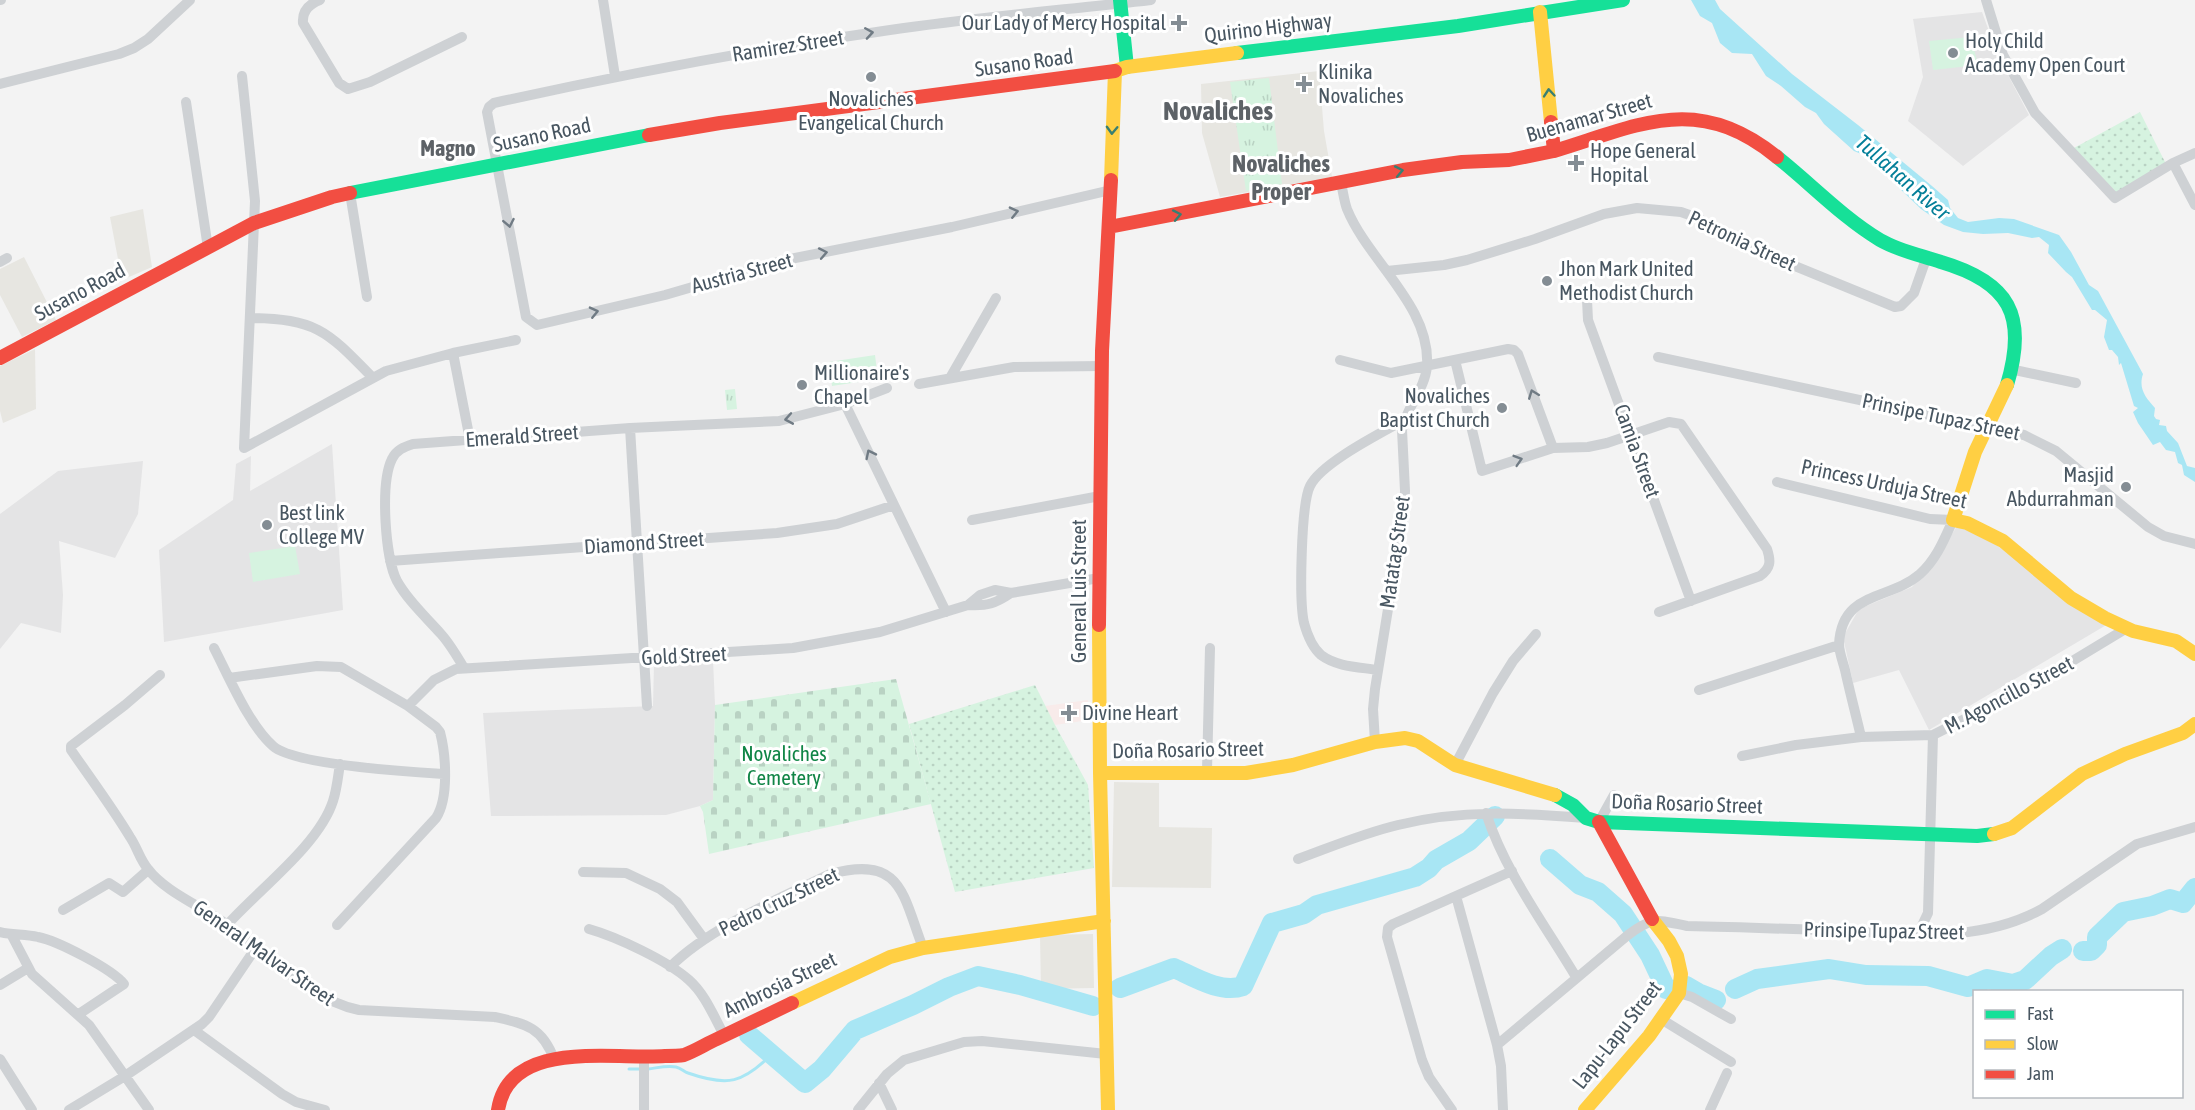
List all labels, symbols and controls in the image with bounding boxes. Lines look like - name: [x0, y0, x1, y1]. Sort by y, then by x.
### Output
- street label: Quirino Highway: [1203, 7, 1333, 47]
- place label: Our Lady of Mercy Hospital: [962, 10, 1166, 34]
- marker: Our Lady of Mercy Hospital: [1170, 14, 1188, 32]
- street label: Ramirez Street: [730, 24, 845, 66]
- one-way arrow: [864, 27, 874, 40]
- place label: Holy Child Academy Open Court: [1965, 28, 2125, 76]
- street label: Susano Road: [973, 43, 1075, 81]
- marker: Holy Child Academy Open Court: [1946, 46, 1960, 60]
- place label: Klinika Novaliches: [1318, 59, 1404, 107]
- marker: Novaliches Evangelical Church: [864, 70, 878, 84]
- marker: Klinika Novaliches: [1295, 75, 1313, 93]
- place label: Novaliches Evangelical Church: [798, 86, 944, 134]
- street label: Buenamar Street: [1523, 88, 1654, 146]
- one-way arrow: [1543, 88, 1556, 97]
- district label: Novaliches: [1163, 95, 1273, 126]
- street label: Susano Road: [491, 112, 593, 156]
- one-way arrow: [1106, 125, 1119, 134]
- water label: Tullahan River: [1850, 129, 1957, 226]
- district label: Magno: [420, 135, 476, 161]
- place label: Hope General Hopital: [1590, 138, 1696, 186]
- district label: Novaliches Proper: [1232, 150, 1330, 205]
- marker: Hope General Hopital: [1567, 154, 1585, 172]
- one-way arrow: [1393, 165, 1403, 178]
- street label: Petronia Street: [1685, 205, 1800, 275]
- one-way arrow: [1009, 207, 1019, 220]
- one-way arrow: [1172, 209, 1182, 222]
- one-way arrow: [502, 218, 515, 228]
- street label: Austria Street: [689, 247, 795, 297]
- one-way arrow: [818, 247, 828, 260]
- place label: Jhon Mark United Methodist Church: [1559, 256, 1694, 304]
- street label: Susano Road: [30, 257, 129, 325]
- marker: Jhon Mark United Methodist Church: [1540, 274, 1554, 288]
- one-way arrow: [589, 306, 599, 319]
- place label: Millionaire's Chapel: [814, 360, 909, 408]
- marker: Millionaire's Chapel: [795, 378, 809, 392]
- place label: Novaliches Baptist Church: [1379, 383, 1490, 431]
- street label: Prinsipe Tupaz Street: [1860, 388, 2022, 444]
- one-way arrow: [1528, 389, 1540, 400]
- marker: Novaliches Baptist Church: [1495, 401, 1509, 415]
- street label: Camia Street: [1610, 401, 1666, 501]
- one-way arrow: [784, 412, 794, 425]
- street label: Emerald Street: [465, 419, 579, 451]
- one-way arrow: [865, 450, 877, 461]
- street label: Princess Urduja Street: [1799, 454, 1969, 512]
- one-way arrow: [1512, 455, 1523, 467]
- place label: Masjid Abdurrahman: [2007, 462, 2114, 510]
- marker: Masjid Abdurrahman: [2119, 480, 2133, 494]
- street label: Matatag Street: [1374, 494, 1414, 610]
- place label: Best link College MV: [279, 500, 365, 548]
- marker: Best link College MV: [260, 518, 274, 532]
- street label: General Luis Street: [1066, 519, 1090, 663]
- street label: Diamond Street: [583, 526, 705, 558]
- street label: Gold Street: [641, 641, 727, 669]
- street label: M. Agoncillo Street: [1940, 650, 2077, 738]
- place label: Divine Heart: [1082, 700, 1178, 724]
- marker: Divine Heart: [1060, 704, 1078, 722]
- street label: Doña Rosario Street: [1112, 736, 1264, 762]
- park label: Novaliches Cemetery: [741, 741, 827, 789]
- street label: Doña Rosario Street: [1611, 788, 1763, 818]
- street label: Pedro Cruz Street: [715, 862, 843, 941]
- street label: General Malvar Street: [189, 894, 340, 1010]
- street label: Prinsipe Tupaz Street: [1803, 917, 1965, 943]
- street label: Ambrosia Street: [719, 946, 840, 1022]
- street label: Lapu-Lapu Street: [1567, 976, 1666, 1093]
- legend: [1973, 990, 2183, 1098]
- text: Fast: [2027, 1003, 2054, 1024]
- text: Slow: [2027, 1033, 2058, 1054]
- text: Jam: [2027, 1063, 2054, 1084]

